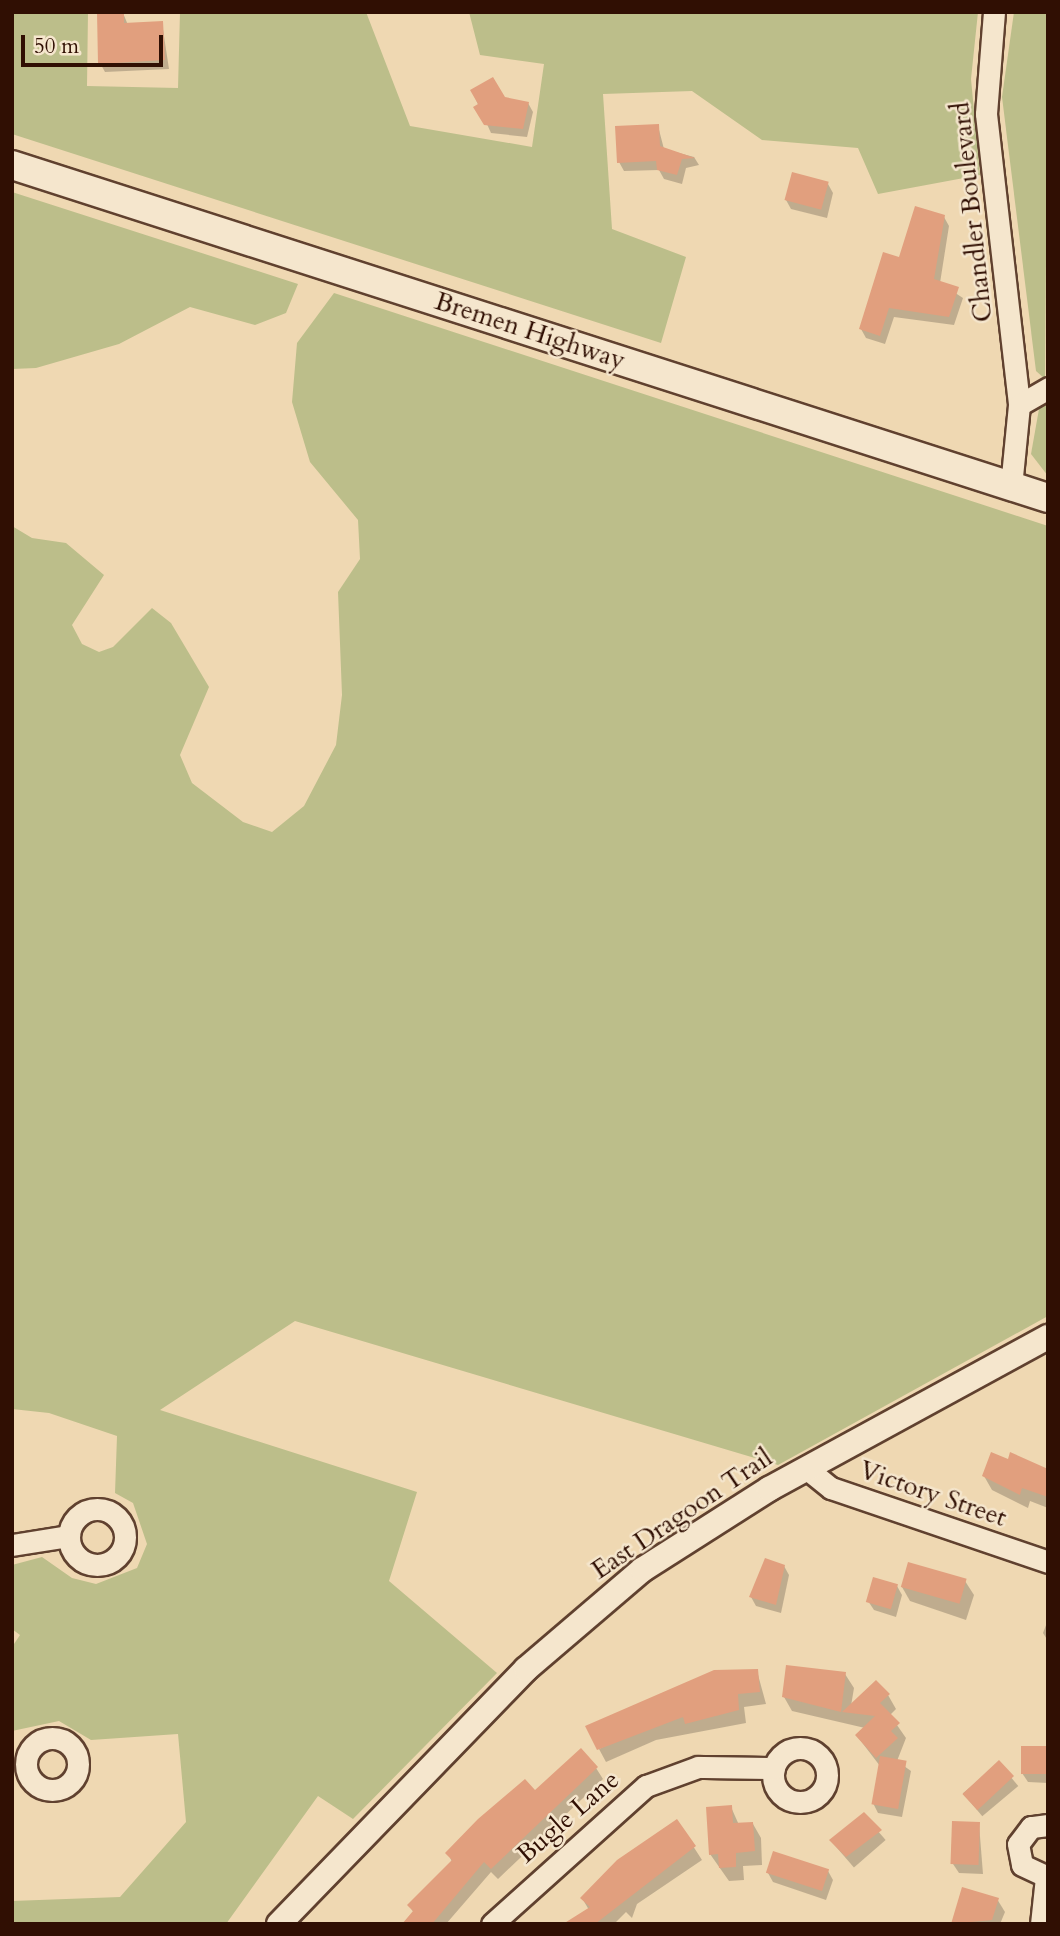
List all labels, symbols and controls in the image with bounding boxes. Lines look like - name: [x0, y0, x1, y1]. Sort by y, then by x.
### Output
- scale bar: [24, 21, 166, 65]
- text: 50 m: [34, 32, 79, 61]
- street label: Chandler Boulevard: [945, 100, 999, 324]
- street label: Bremen Highway: [431, 286, 629, 376]
- street label: East Dragoon Trail: [586, 1442, 778, 1586]
- street label: Victory Street: [855, 1454, 1011, 1534]
- street label: Bugle Lane: [510, 1764, 626, 1870]

